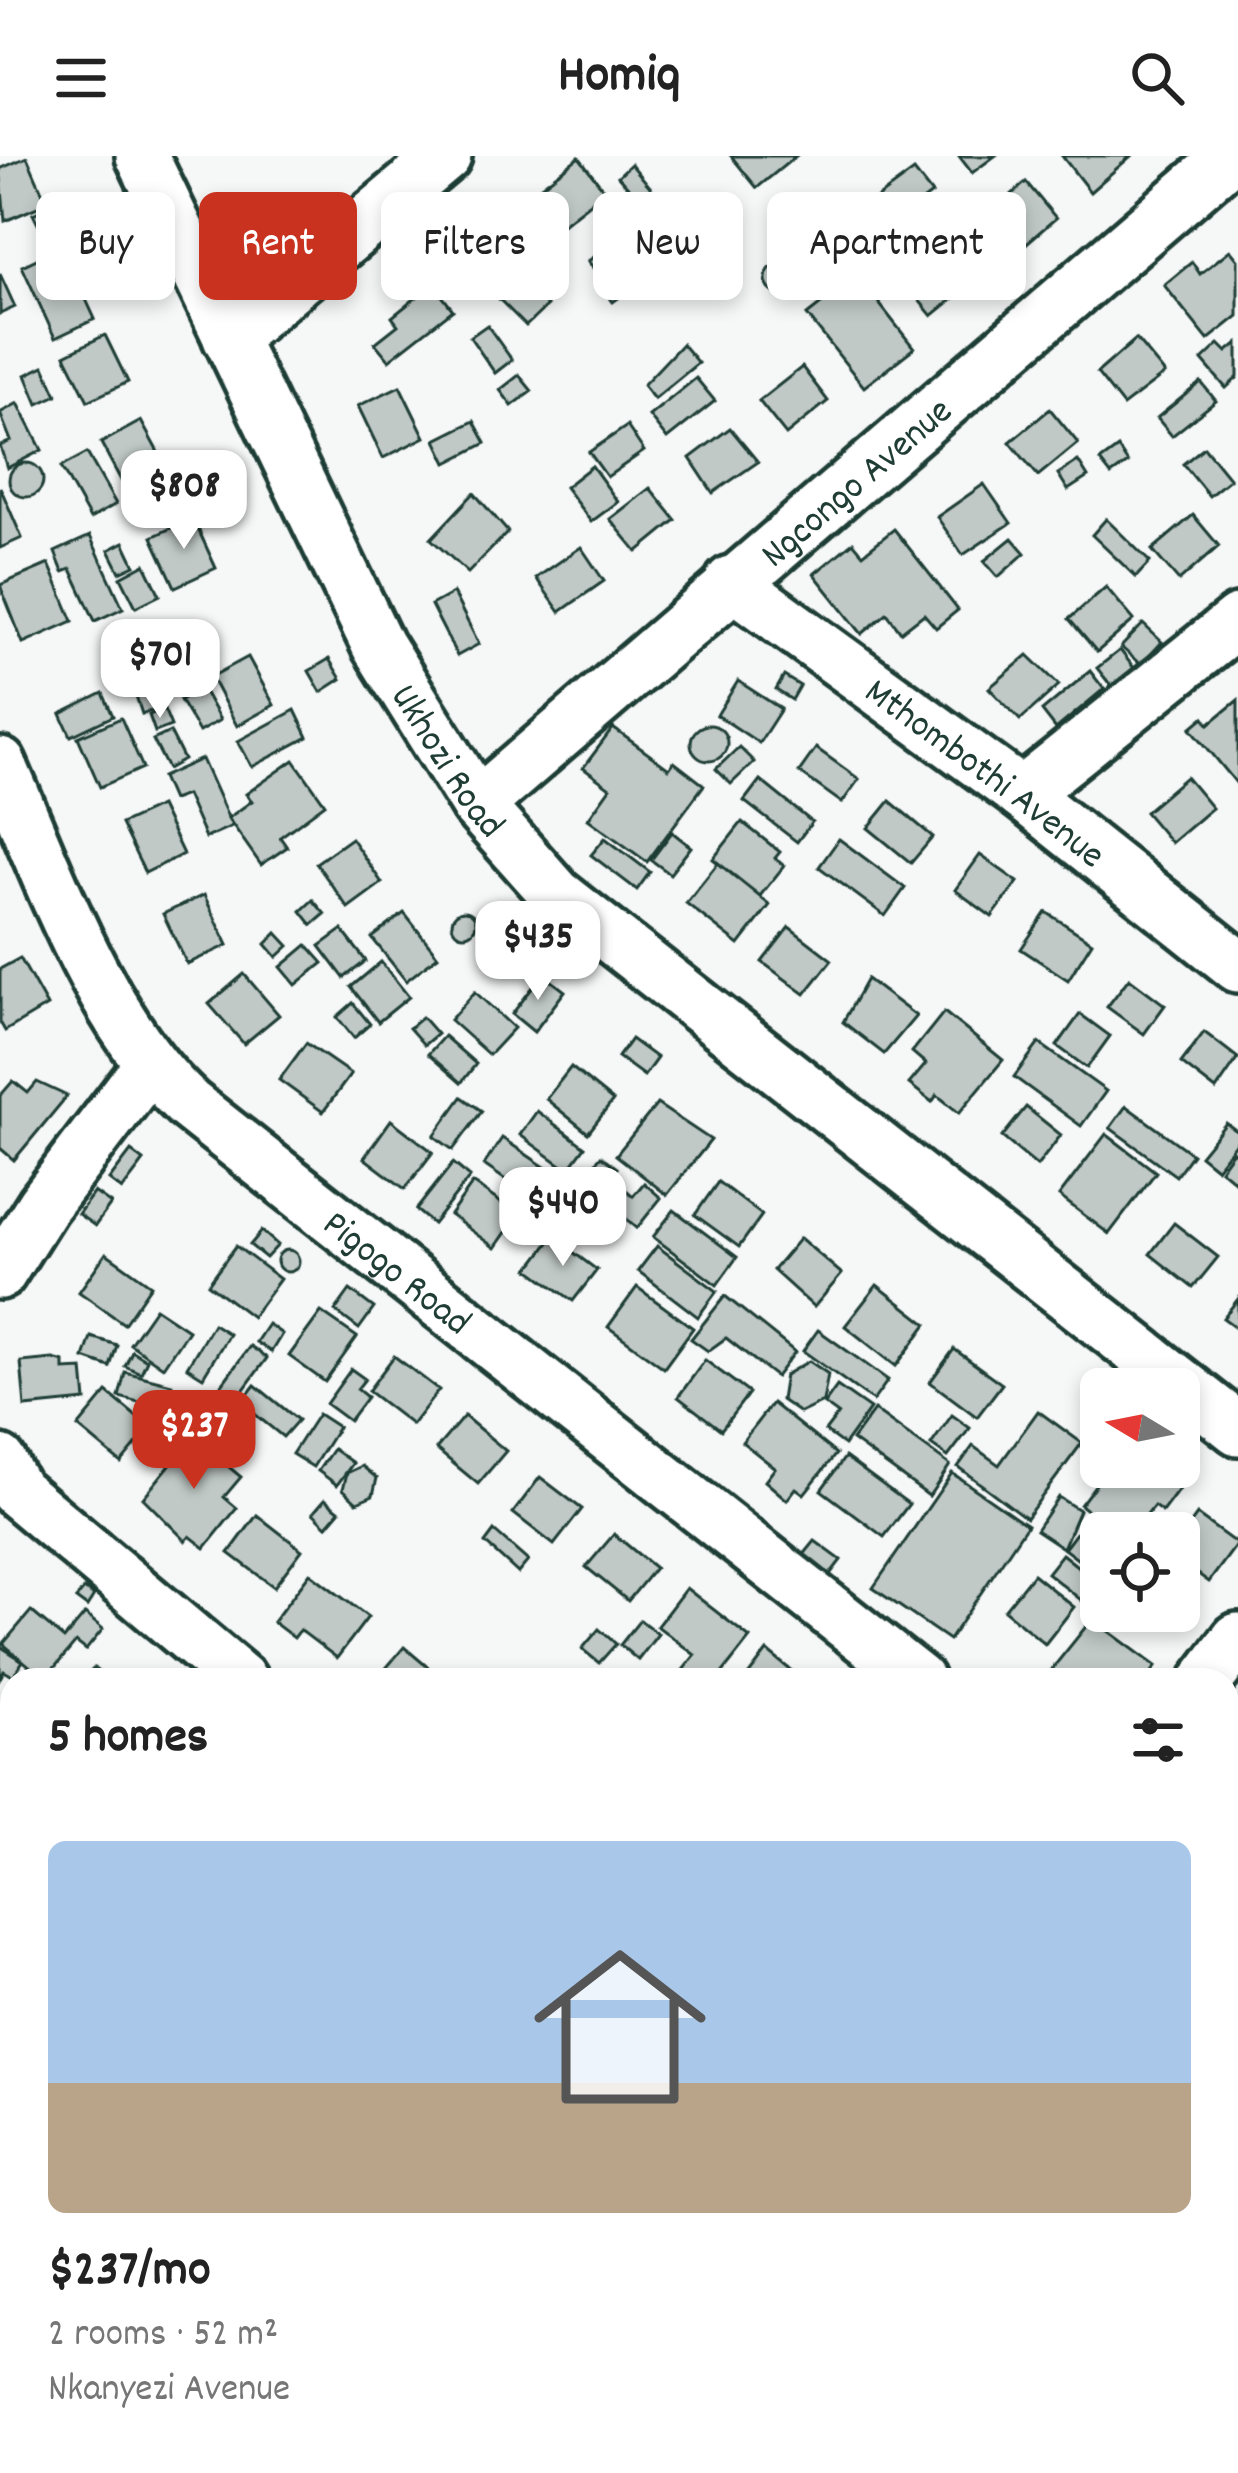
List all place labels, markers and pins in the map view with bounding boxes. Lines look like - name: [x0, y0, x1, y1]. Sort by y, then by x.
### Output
- pin: $808: [113, 450, 255, 552]
- pin: $701: [89, 619, 231, 721]
- pin: $435: [467, 901, 609, 1003]
- pin: $440: [492, 1167, 634, 1269]
- pin: $237: [123, 1390, 265, 1492]

